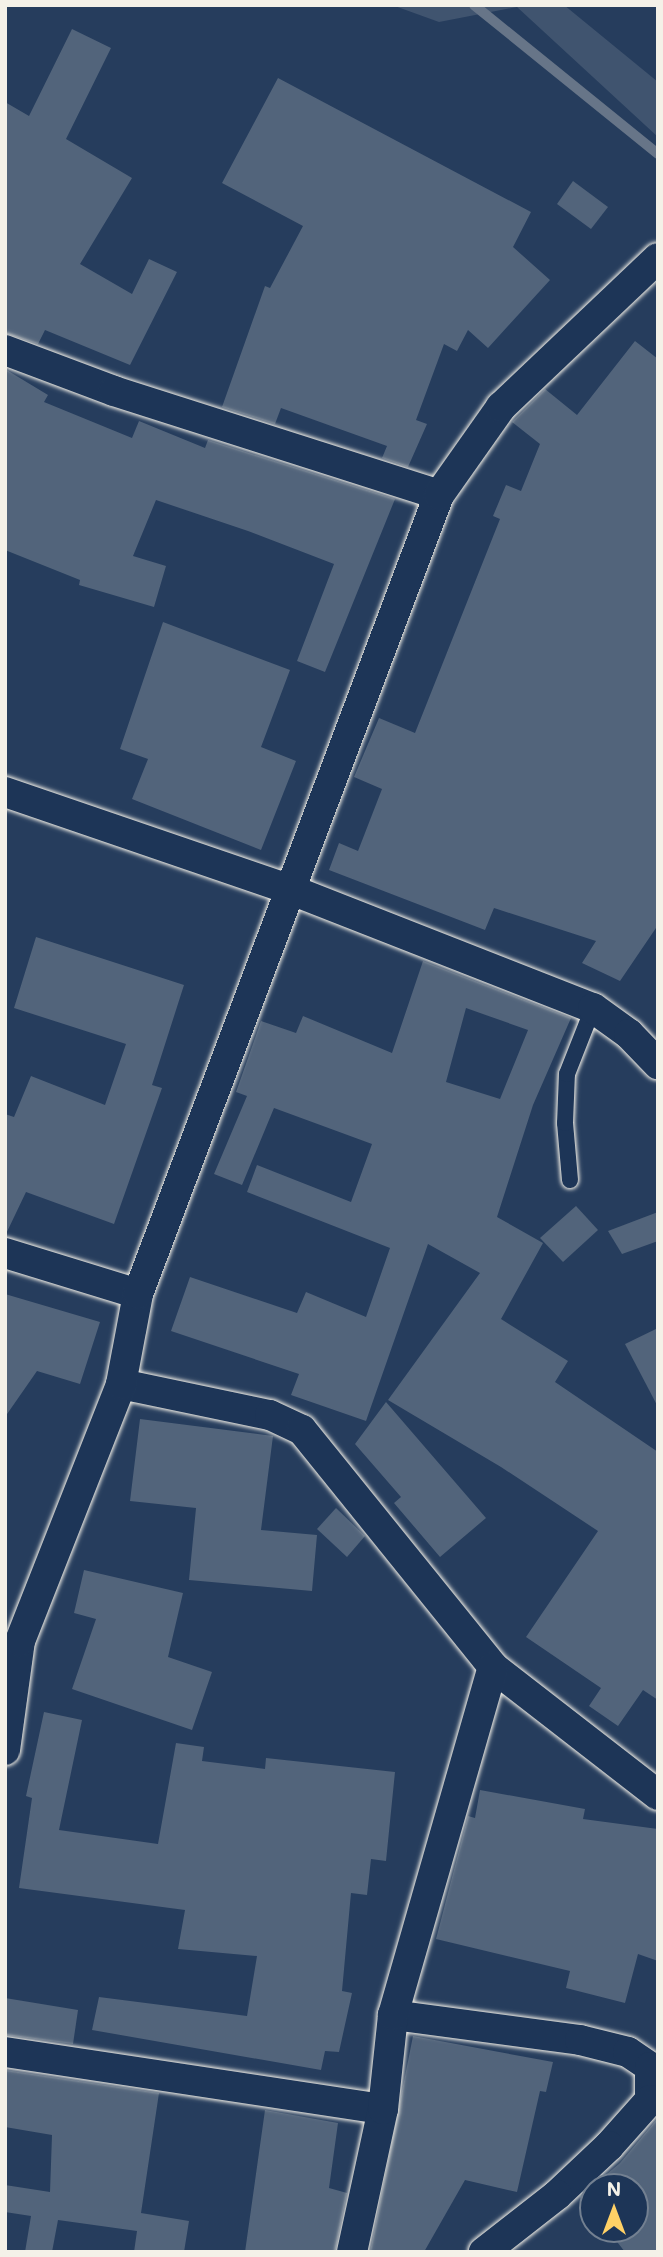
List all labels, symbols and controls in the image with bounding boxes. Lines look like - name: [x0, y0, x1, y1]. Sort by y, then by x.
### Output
- north arrow: [579, 2173, 649, 2243]
- text: N: [607, 2176, 621, 2201]

